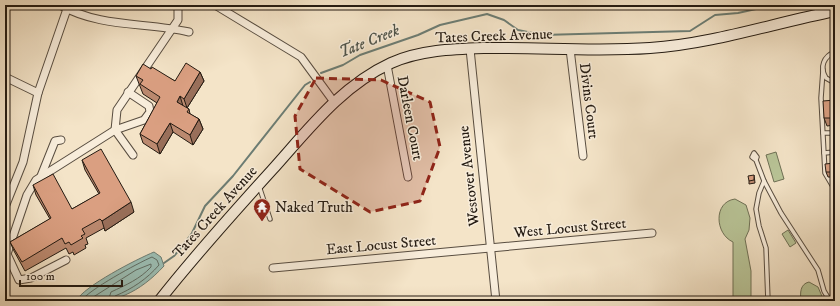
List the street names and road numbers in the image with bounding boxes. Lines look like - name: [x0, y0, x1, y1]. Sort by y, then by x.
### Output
- street label: Tates Creek Avenue: [435, 24, 553, 48]
- street label: Divins Court: [575, 62, 603, 140]
- street label: Darleen Court: [392, 74, 428, 162]
- street label: Westover Avenue: [454, 125, 484, 228]
- street label: Tates Creek Avenue: [169, 162, 261, 262]
- street label: West Locust Street: [512, 214, 627, 242]
- street label: East Locust Street: [325, 231, 437, 259]

